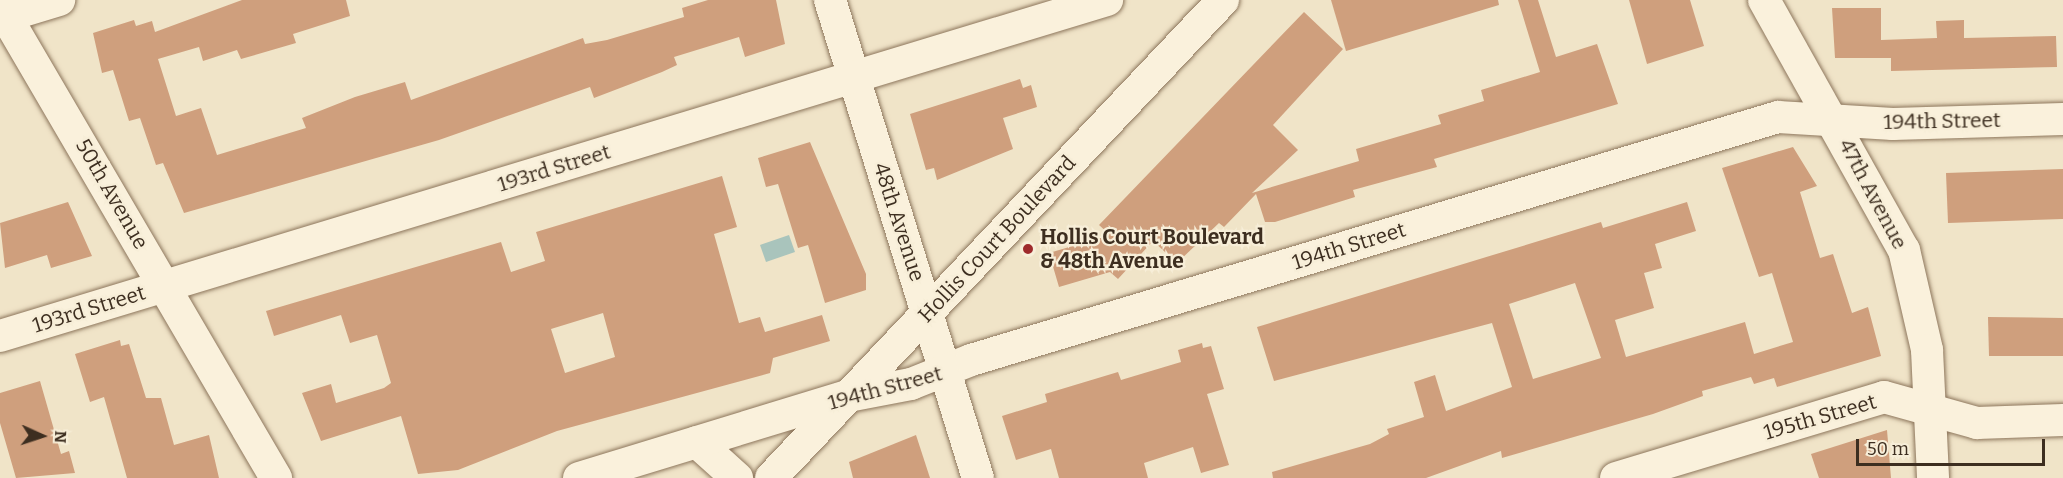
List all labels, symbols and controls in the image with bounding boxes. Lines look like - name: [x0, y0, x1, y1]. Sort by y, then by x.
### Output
- street label: 194th Street: [1883, 107, 2001, 135]
- street label: 50th Avenue: [70, 134, 154, 254]
- street label: 47th Avenue: [1833, 135, 1913, 253]
- street label: 193rd Street: [495, 139, 613, 197]
- street label: Hollis Court Boulevard: [913, 150, 1081, 328]
- street label: 48th Avenue: [868, 160, 930, 284]
- street label: 194th Street: [1289, 217, 1409, 275]
- place label: Hollis Court Boulevard & 48th Avenue: [1040, 224, 1264, 274]
- marker: Hollis Court Boulevard & 48th Avenue: [1021, 242, 1035, 256]
- street label: 193rd Street: [30, 280, 148, 338]
- street label: 194th Street: [825, 361, 945, 415]
- street label: 195th Street: [1761, 389, 1879, 445]
- north arrow: [12, 406, 72, 466]
- scale bar: [1859, 427, 2048, 465]
- text: N: [51, 430, 70, 444]
- text: 50 m: [1867, 438, 1909, 460]

